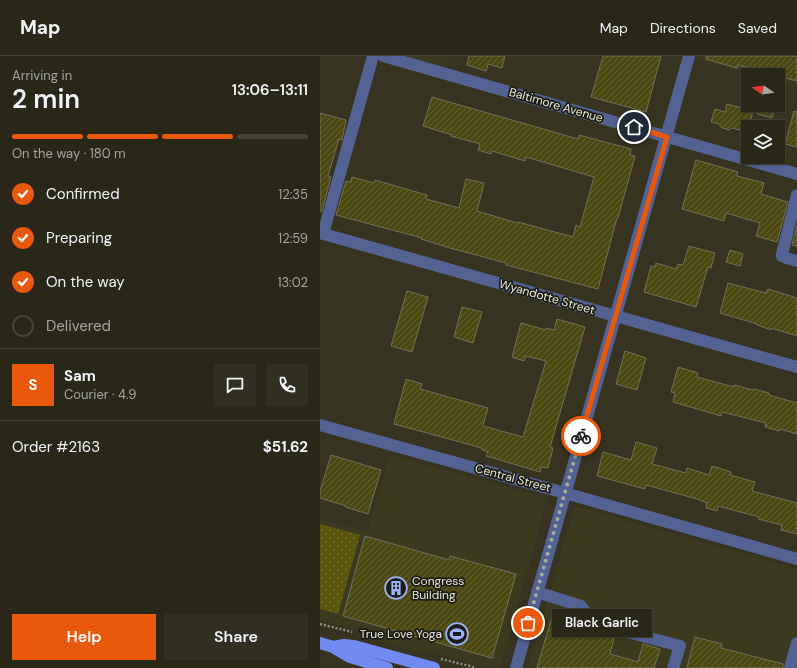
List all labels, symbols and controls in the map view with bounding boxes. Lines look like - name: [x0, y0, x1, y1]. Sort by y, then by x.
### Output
- text: Map: [20, 15, 60, 40]
- text: Map: [600, 19, 628, 37]
- text: Directions: [650, 19, 716, 37]
- text: Saved: [738, 19, 777, 37]
- text: Arriving in: [12, 67, 72, 84]
- north arrow: [741, 68, 785, 112]
- map controls: [741, 68, 785, 164]
- text: 13:06–13:11: [232, 80, 308, 100]
- text: 2 min: [12, 82, 80, 116]
- street label: Baltimore Avenue: [507, 84, 605, 126]
- pin: [617, 110, 651, 144]
- icon: home: [623, 116, 645, 138]
- button: layers: [741, 120, 785, 164]
- text: On the way · 180 m: [12, 145, 126, 162]
- icon: check: [12, 183, 34, 205]
- text: Confirmed: [46, 184, 120, 204]
- text: 12:35: [278, 186, 308, 203]
- icon: check: [12, 227, 34, 249]
- text: Preparing: [46, 228, 112, 248]
- text: 12:59: [278, 230, 308, 247]
- icon: check: [12, 271, 34, 293]
- text: On the way: [46, 272, 125, 292]
- text: 13:02: [277, 274, 308, 291]
- street label: Wyandotte Street: [497, 276, 597, 318]
- text: Delivered: [46, 316, 111, 336]
- button: chat: [214, 364, 256, 406]
- button: phone: [266, 364, 308, 406]
- text: Sam: [64, 366, 96, 386]
- text: S: [28, 375, 38, 395]
- text: Courier · 4.9: [64, 386, 136, 403]
- courier: [561, 416, 601, 456]
- icon: bike: [570, 425, 592, 447]
- text: Order #2163: [12, 437, 100, 457]
- text: $51.62: [263, 437, 308, 457]
- street label: Central Street: [473, 460, 553, 496]
- place label: Congress Building: [412, 573, 464, 603]
- building icon: Congress Building: [383, 575, 409, 601]
- pin: [511, 606, 545, 640]
- callout: Black Garlic: [552, 609, 652, 637]
- icon: bag: [517, 612, 539, 634]
- button: Help: [12, 614, 156, 660]
- button: Share: [164, 614, 308, 660]
- text: Black Garlic: [565, 614, 639, 631]
- sports icon: True Love Yoga: [444, 621, 470, 647]
- place label: True Love Yoga: [360, 626, 442, 642]

